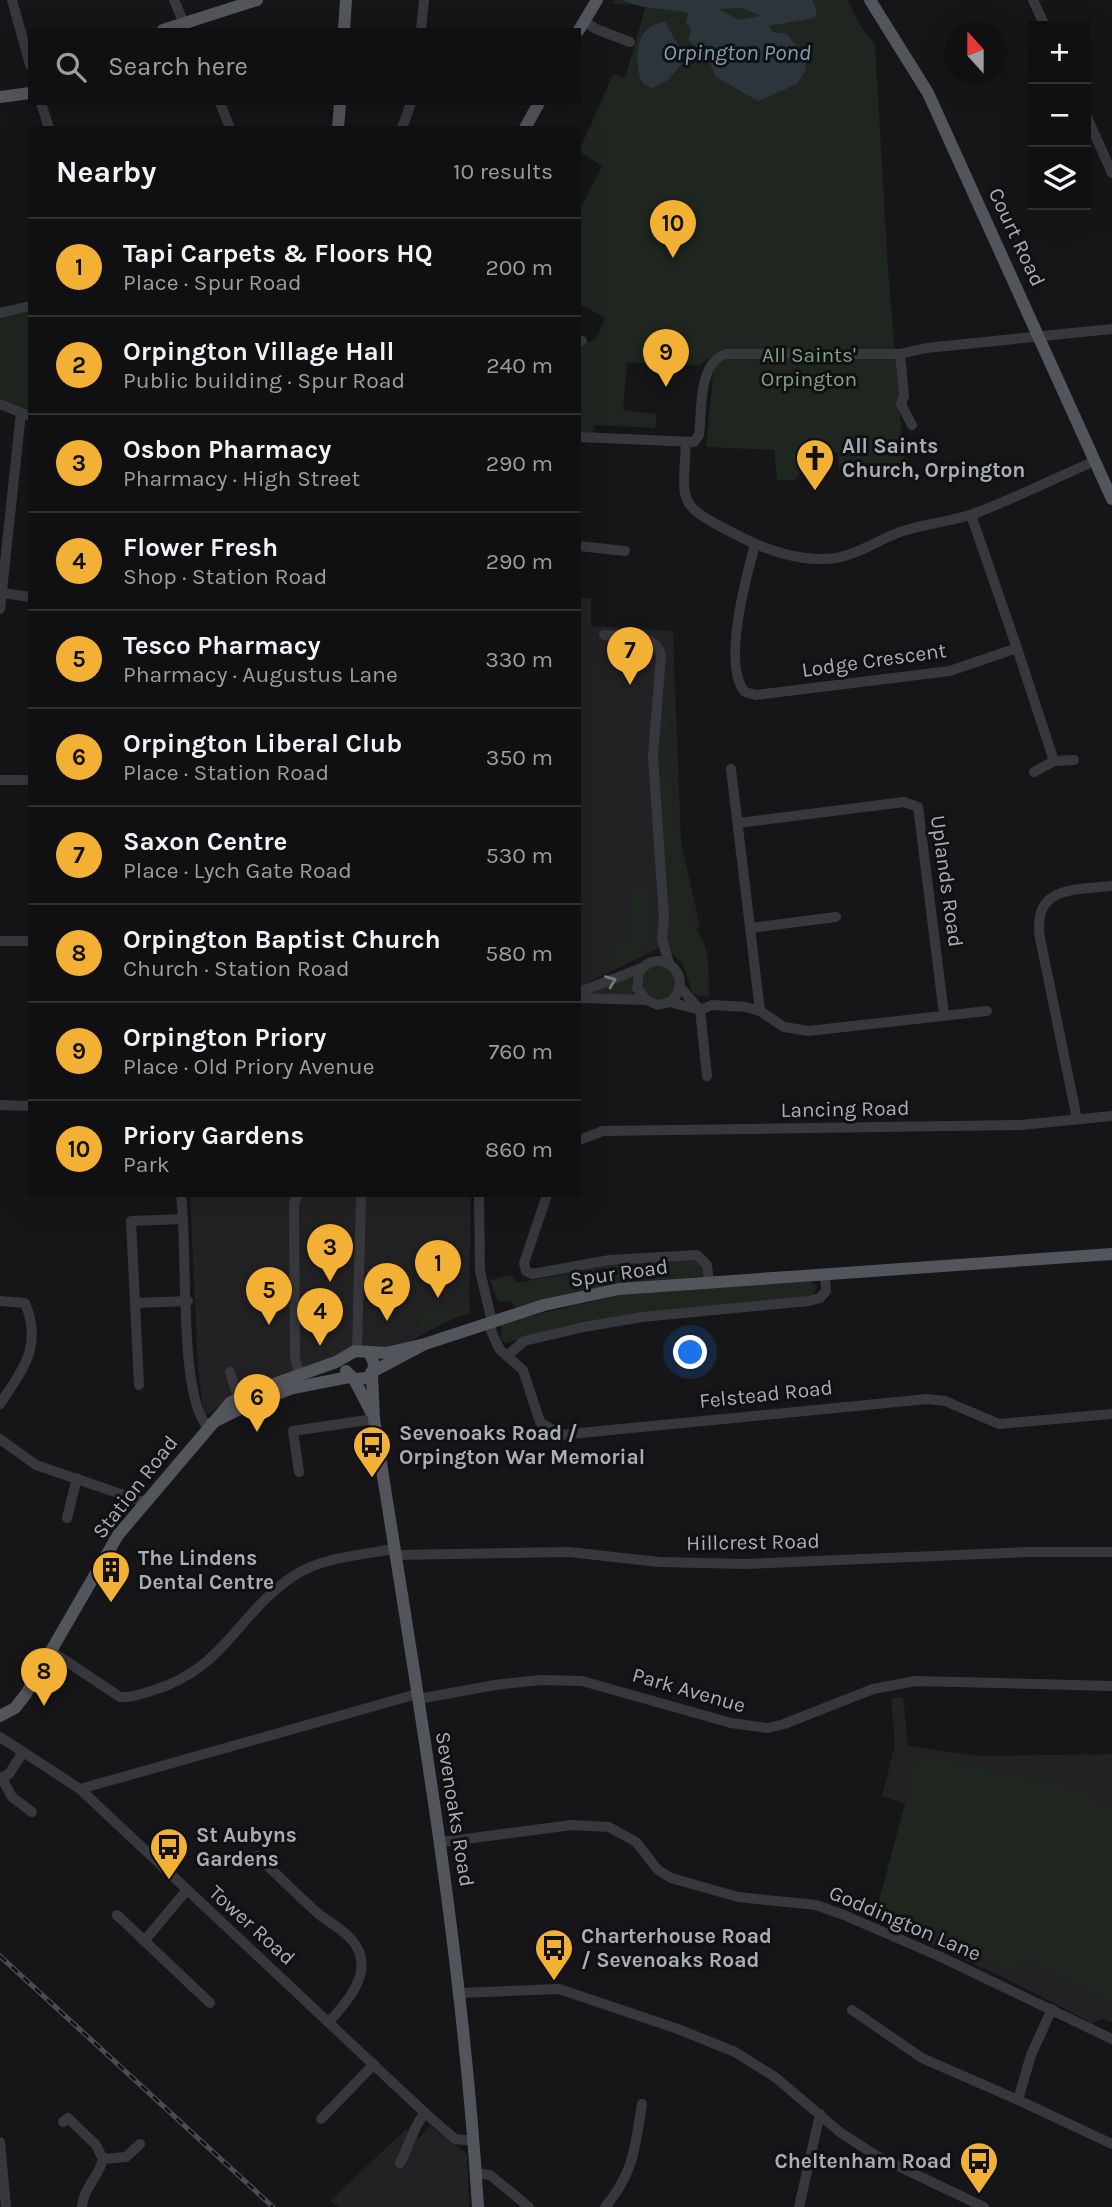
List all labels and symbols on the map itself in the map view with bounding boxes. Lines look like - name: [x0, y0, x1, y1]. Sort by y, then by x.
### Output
- north arrow: [944, 21, 1007, 84]
- water label: Orpington Pond: [663, 39, 811, 66]
- street label: Court Road: [984, 184, 1050, 290]
- pin: 10: [650, 200, 696, 258]
- pin: 9: [643, 329, 689, 387]
- park label: All Saints' Orpington: [761, 343, 857, 391]
- place label: All Saints Church, Orpington: [842, 434, 1025, 482]
- church icon: All Saints Church, Orpington: [794, 437, 836, 492]
- pin: 7: [607, 627, 653, 685]
- street label: Lodge Crescent: [800, 638, 948, 682]
- street label: Uplands Road: [926, 814, 968, 948]
- one-way arrow: [604, 975, 616, 989]
- street label: Lancing Road: [780, 1096, 910, 1122]
- pin: 3: [307, 1224, 353, 1282]
- pin: 1: [415, 1240, 461, 1298]
- street label: Spur Road: [569, 1254, 669, 1292]
- pin: 2: [364, 1263, 410, 1321]
- pin: 5: [246, 1267, 292, 1325]
- pin: 4: [297, 1288, 343, 1346]
- your location: [673, 1335, 707, 1369]
- pin: 6: [234, 1374, 280, 1432]
- street label: Felstead Road: [698, 1375, 834, 1413]
- place label: Sevenoaks Road / Orpington War Memorial: [399, 1421, 645, 1469]
- bus stop icon: Sevenoaks Road / Orpington War Memorial: [351, 1424, 393, 1479]
- street label: Station Road: [87, 1431, 183, 1543]
- street label: Hillcrest Road: [686, 1529, 820, 1555]
- place label: The Lindens Dental Centre: [138, 1546, 274, 1594]
- building icon: The Lindens Dental Centre: [90, 1549, 132, 1604]
- pin: 8: [21, 1648, 67, 1706]
- street label: Park Avenue: [630, 1662, 748, 1718]
- street label: Sevenoaks Road: [431, 1730, 479, 1888]
- place label: St Aubyns Gardens: [196, 1823, 297, 1871]
- bus stop icon: St Aubyns Gardens: [148, 1826, 190, 1881]
- street label: Tower Road: [204, 1880, 300, 1970]
- street label: Goddington Lane: [825, 1880, 985, 1966]
- place label: Charterhouse Road / Sevenoaks Road: [581, 1924, 772, 1972]
- bus stop icon: Charterhouse Road / Sevenoaks Road: [533, 1927, 575, 1982]
- bus stop icon: Cheltenham Road: [958, 2140, 1000, 2195]
- place label: Cheltenham Road: [774, 2149, 952, 2173]

